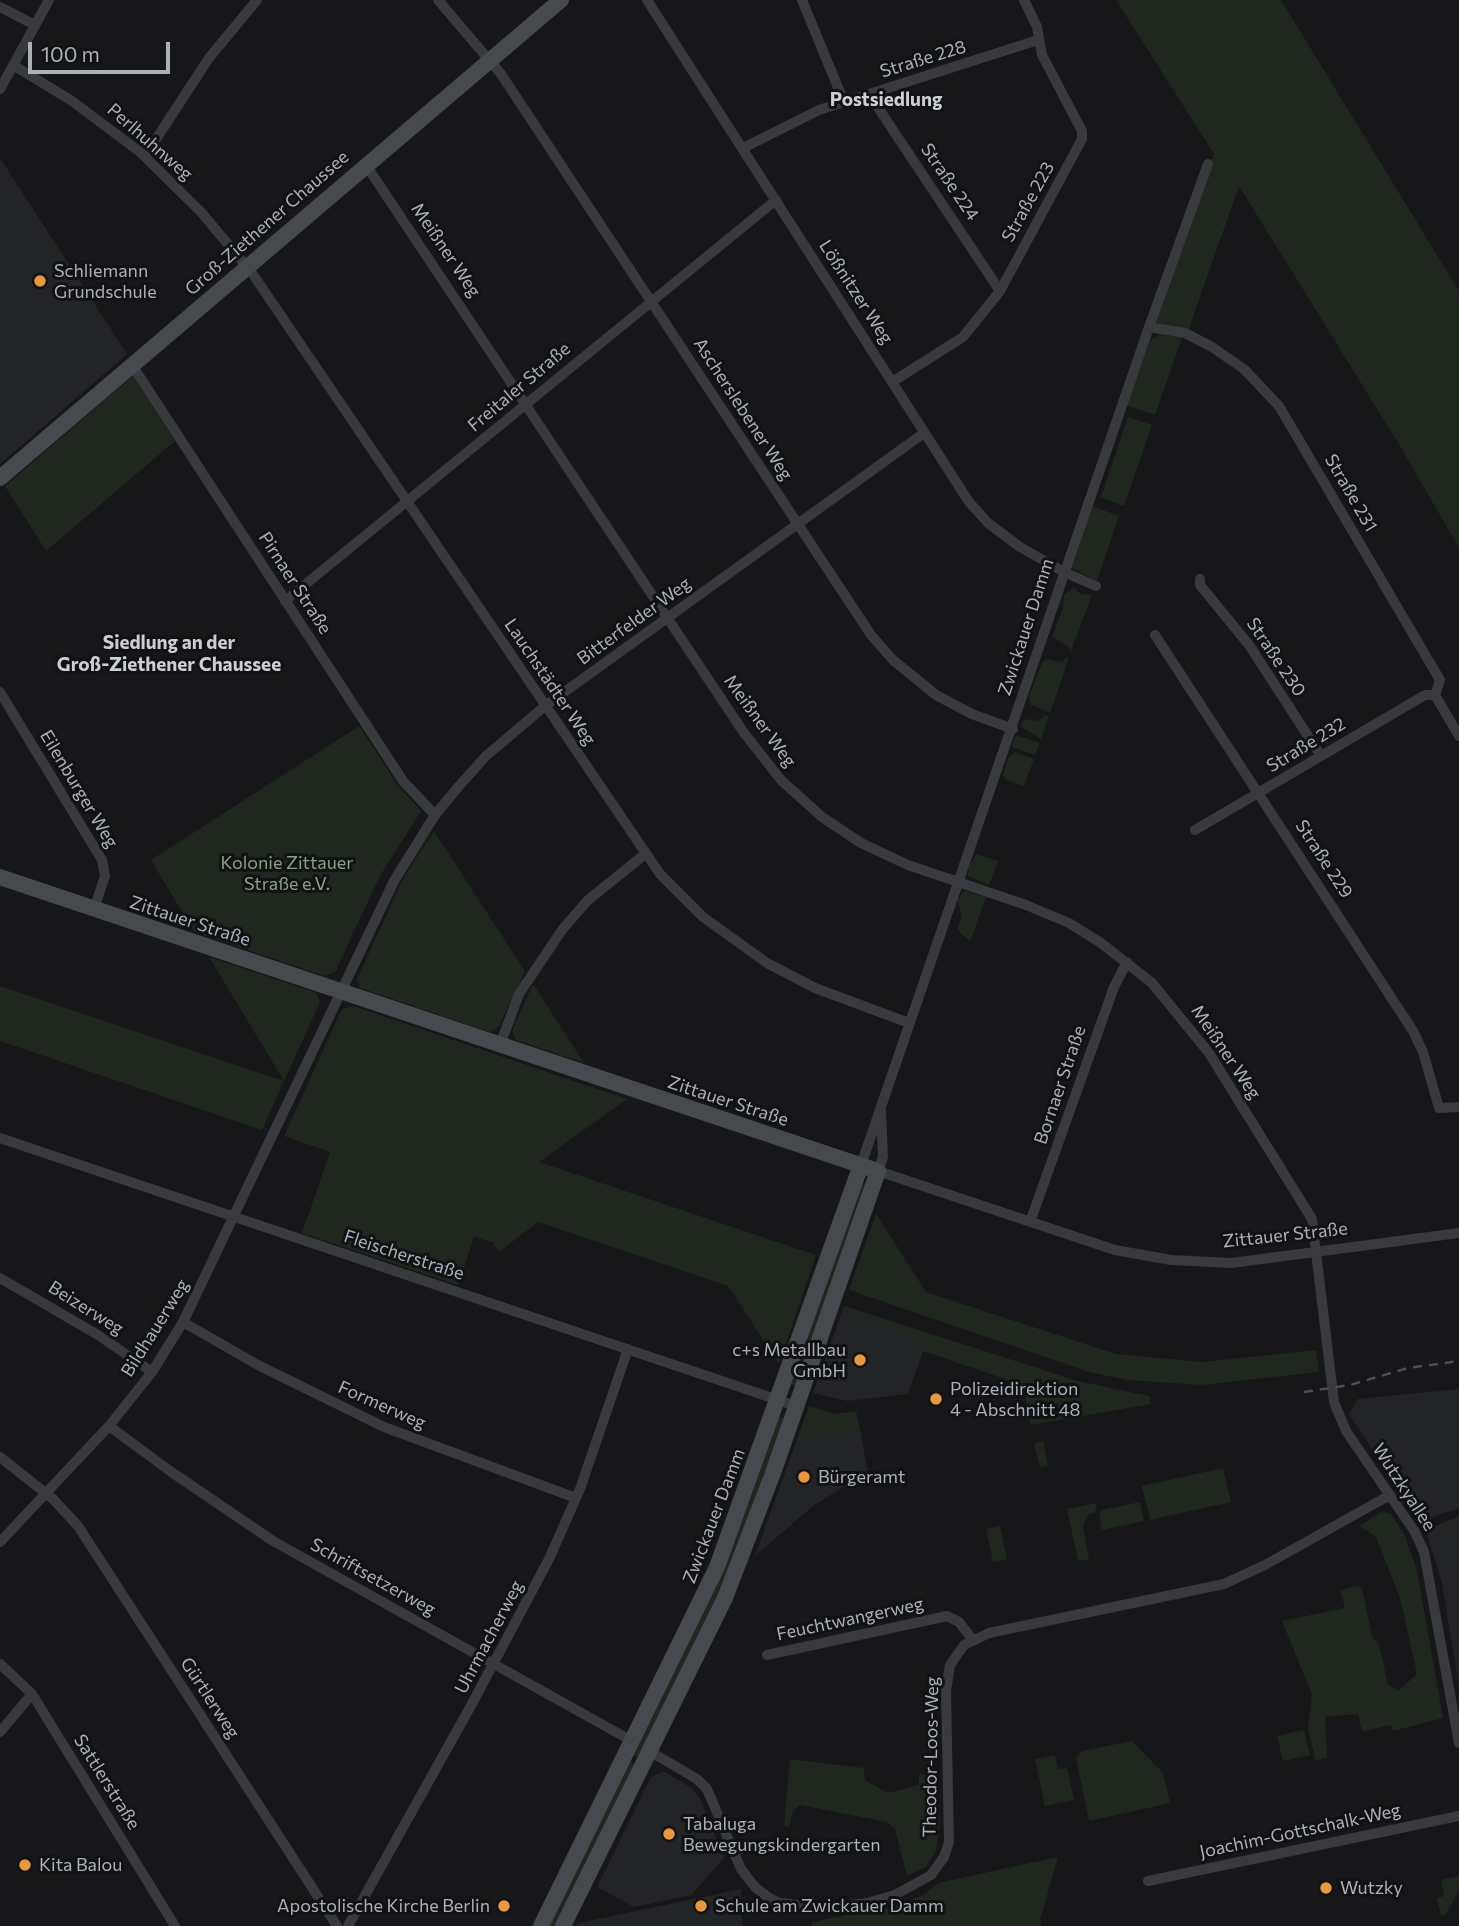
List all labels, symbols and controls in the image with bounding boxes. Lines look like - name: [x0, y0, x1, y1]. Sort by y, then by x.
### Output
- scale bar: [32, 28, 173, 72]
- street label: Straße 228: [877, 36, 969, 82]
- text: 100 m: [41, 41, 100, 66]
- district label: Postsiedlung: [830, 89, 942, 111]
- street label: Perlhuhnweg: [103, 99, 197, 185]
- street label: Straße 224: [916, 139, 984, 225]
- street label: Groß-Ziethener Chaussee: [181, 146, 353, 300]
- street label: Straße 223: [997, 158, 1059, 246]
- street label: Meißner Weg: [407, 199, 485, 301]
- street label: Lößnitzer Weg: [814, 236, 898, 348]
- place label: Schliemann Grundschule: [54, 260, 157, 302]
- marker: Schliemann Grundschule: [32, 273, 48, 289]
- street label: Ascherslebener Weg: [689, 334, 797, 484]
- street label: Freitaler Straße: [463, 338, 575, 436]
- street label: Straße 231: [1320, 450, 1382, 536]
- street label: Pirnaer Straße: [254, 528, 336, 638]
- street label: Zwickauer Damm: [994, 556, 1058, 698]
- street label: Bitterfelder Weg: [573, 573, 695, 669]
- street label: Straße 230: [1242, 614, 1310, 700]
- street label: Lauchstädter Weg: [500, 615, 600, 749]
- district label: Siedlung an der Groß-Ziethener Chaussee: [57, 632, 281, 676]
- street label: Meißner Weg: [719, 671, 801, 771]
- street label: Straße 232: [1263, 713, 1349, 777]
- street label: Eilenburger Weg: [35, 726, 123, 852]
- street label: Straße 229: [1291, 816, 1357, 902]
- park label: Kolonie Zittauer Straße e.V.: [220, 852, 354, 894]
- street label: Zittauer Straße: [127, 891, 253, 951]
- street label: Meißner Weg: [1187, 1001, 1265, 1103]
- street label: Bornaer Straße: [1030, 1023, 1090, 1147]
- street label: Zittauer Straße: [665, 1071, 791, 1131]
- street label: Zittauer Straße: [1221, 1218, 1349, 1252]
- street label: Fleischerstraße: [341, 1225, 467, 1285]
- street label: Bildhauerweg: [116, 1275, 194, 1381]
- street label: Beizerweg: [44, 1276, 128, 1340]
- place label: c+s Metallbau GmbH: [732, 1339, 846, 1382]
- marker: c+s Metallbau GmbH: [852, 1352, 868, 1368]
- street label: Formerweg: [335, 1376, 429, 1434]
- place label: Polizeidirektion 4 - Abschnitt 48: [950, 1378, 1080, 1420]
- marker: Polizeidirektion 4 - Abschnitt 48: [928, 1391, 944, 1407]
- street label: Wutzkyallee: [1368, 1439, 1440, 1535]
- street label: Zwickauer Damm: [678, 1446, 750, 1586]
- place label: Bürgeramt: [818, 1466, 905, 1488]
- marker: Bürgeramt: [796, 1469, 812, 1485]
- street label: Schriftsetzerweg: [307, 1534, 439, 1620]
- street label: Uhrmacherweg: [450, 1577, 528, 1697]
- street label: Feuchtwangerweg: [775, 1593, 925, 1645]
- street label: Gürtlerweg: [176, 1653, 244, 1743]
- street label: Theodor-Loos-Weg: [919, 1676, 943, 1838]
- street label: Sattlerstraße: [69, 1730, 145, 1834]
- street label: Joachim-Gottschalk-Weg: [1198, 1799, 1402, 1863]
- place label: Tabaluga Bewegungskindergarten: [683, 1813, 881, 1856]
- marker: Tabaluga Bewegungskindergarten: [661, 1826, 677, 1842]
- place label: Kita Balou: [39, 1854, 122, 1876]
- marker: Kita Balou: [17, 1857, 33, 1873]
- place label: Wutzky: [1340, 1877, 1403, 1899]
- marker: Wutzky: [1318, 1880, 1334, 1896]
- place label: Apostolische Kirche Berlin: [277, 1895, 490, 1917]
- place label: Schule am Zwickauer Damm: [715, 1895, 944, 1917]
- marker: Apostolische Kirche Berlin: [496, 1898, 512, 1914]
- marker: Schule am Zwickauer Damm: [693, 1898, 709, 1914]

